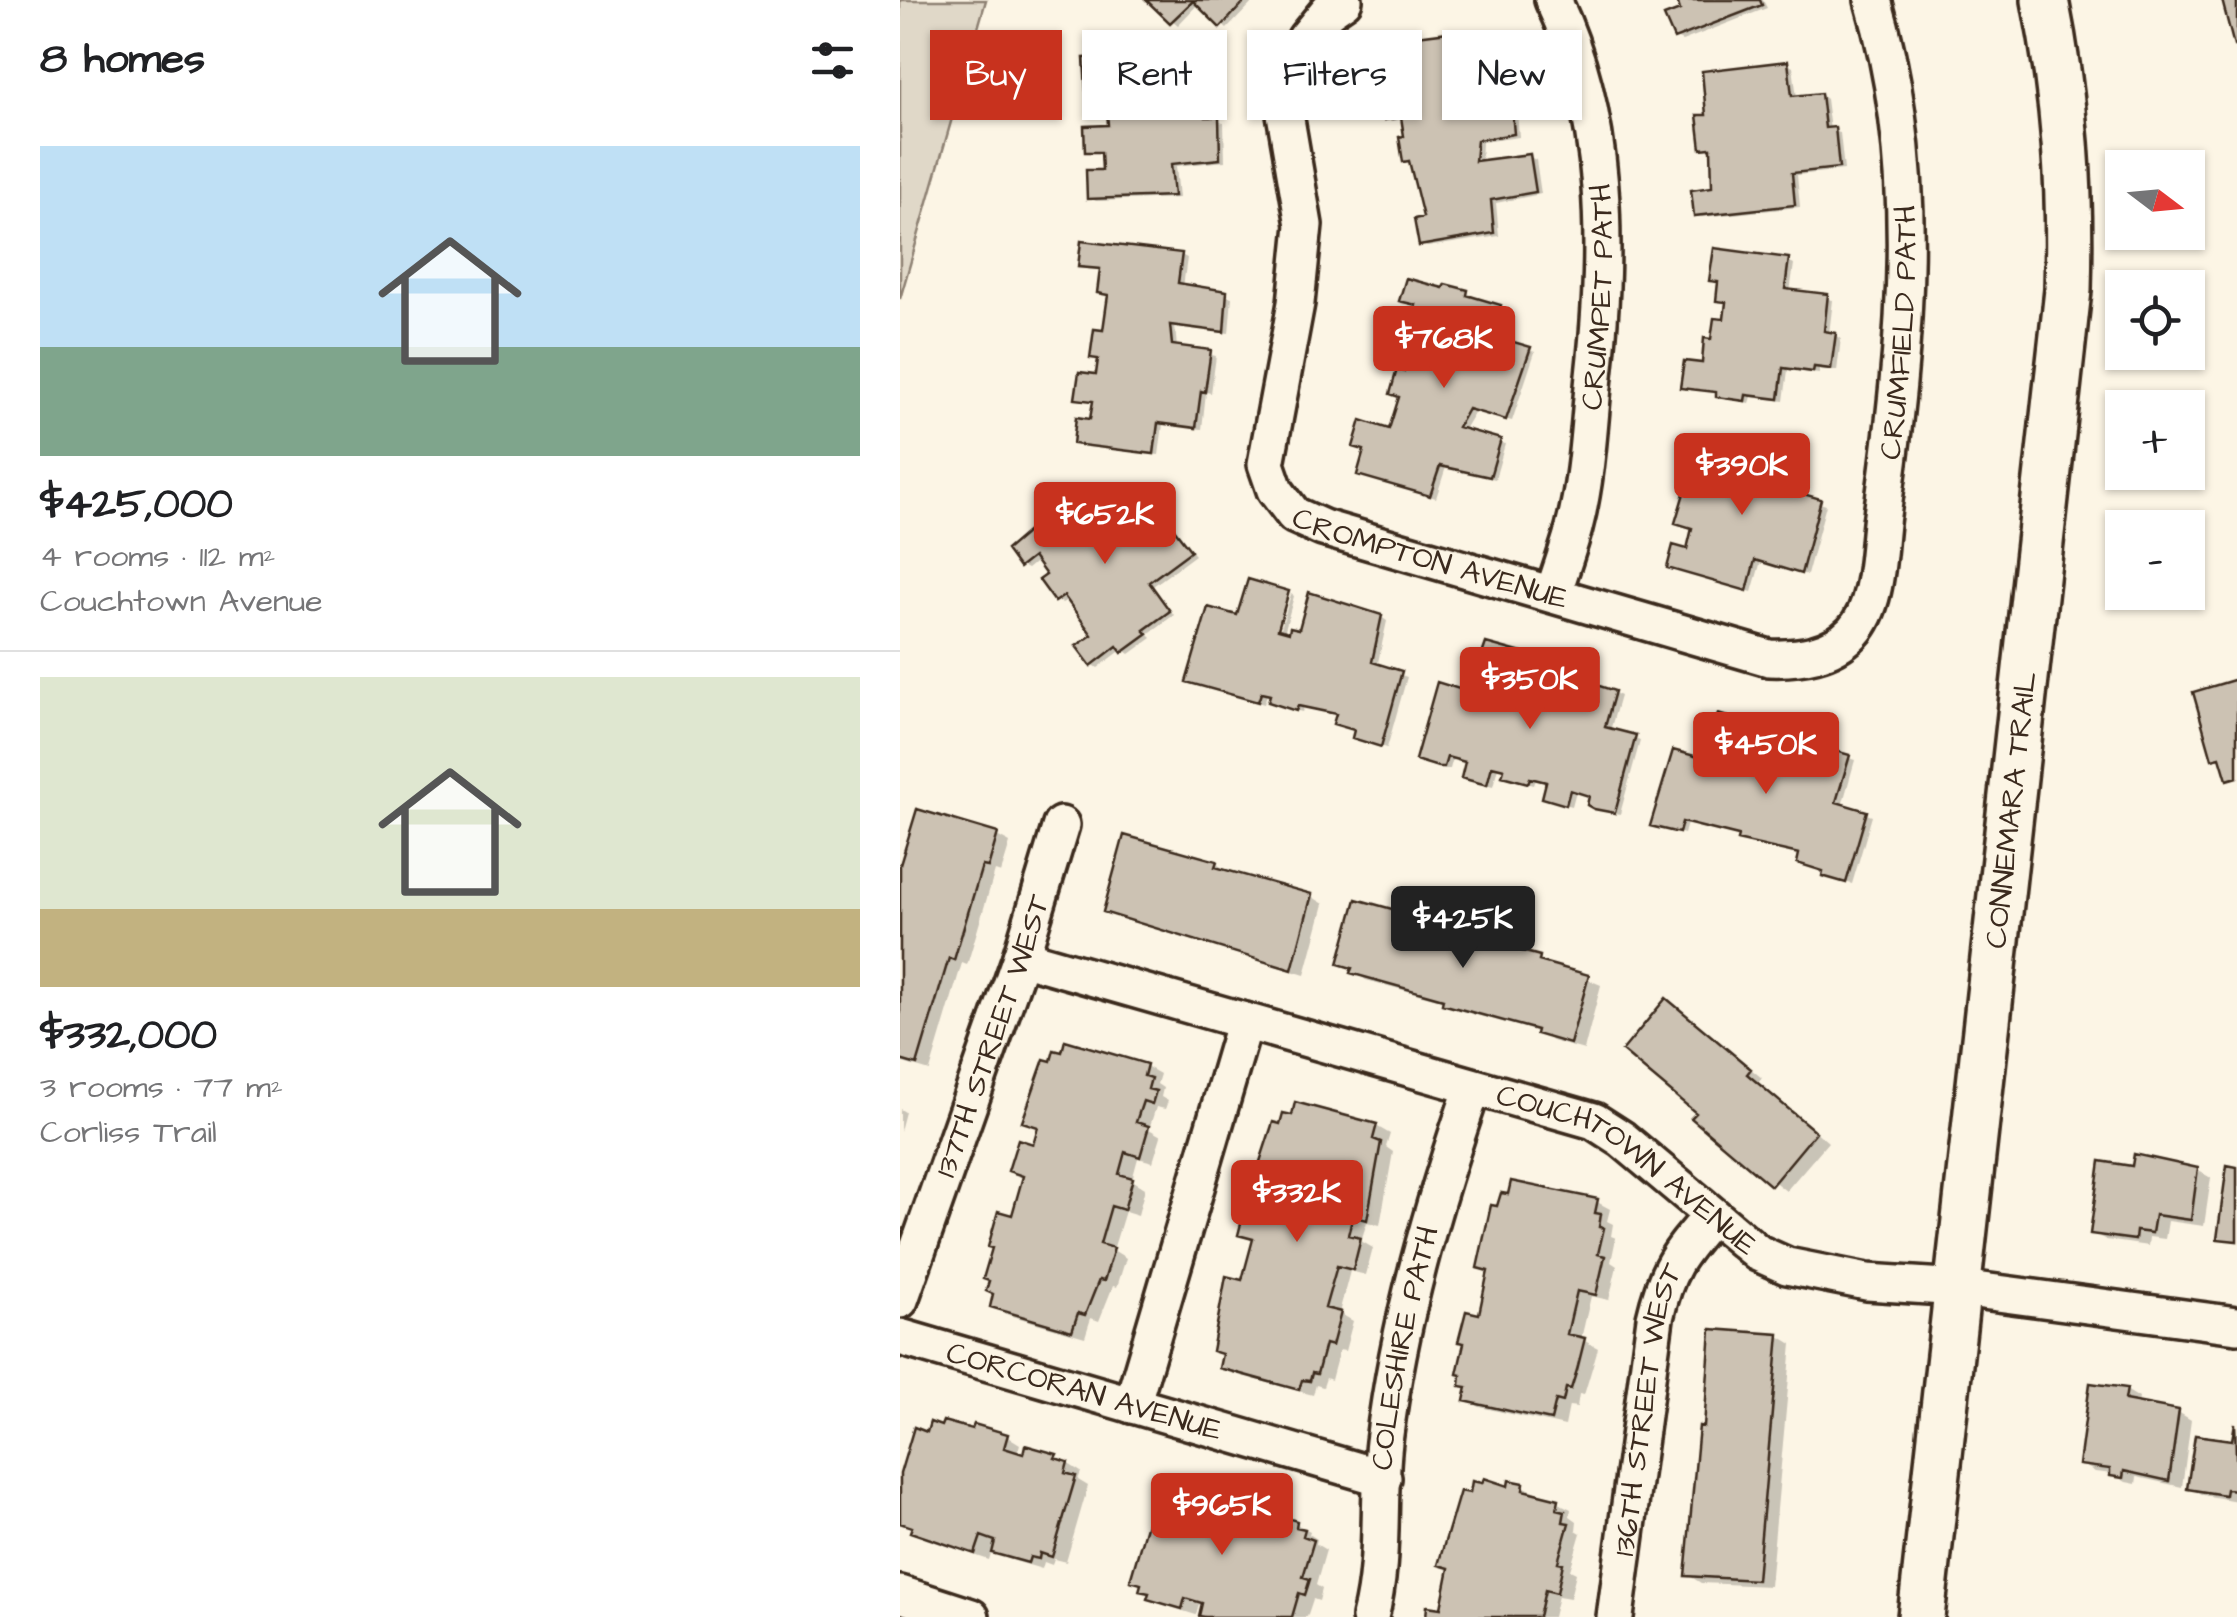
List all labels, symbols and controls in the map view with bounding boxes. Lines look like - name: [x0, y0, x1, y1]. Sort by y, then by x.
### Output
- chip: Buy: [930, 30, 1062, 120]
- chip: Rent: [1082, 30, 1227, 120]
- chip: Filters: [1247, 30, 1422, 120]
- chip: New: [1442, 30, 1582, 120]
- text: 8 homes: [40, 31, 205, 89]
- icon: filters: [805, 33, 860, 88]
- north arrow: [2105, 150, 2205, 250]
- map controls: [2105, 150, 2205, 610]
- street label: CRUMPET PATH: [1571, 182, 1624, 412]
- street label: CRUMFIELD PATH: [1870, 205, 1927, 462]
- icon: home: [360, 211, 540, 391]
- button: locate: [2105, 270, 2205, 370]
- pin: $768K: [1374, 306, 1514, 391]
- text: $768K: [1395, 316, 1493, 361]
- button: +: [2105, 390, 2205, 490]
- pin: $390K: [1672, 433, 1812, 518]
- text: $390K: [1696, 443, 1788, 488]
- text: $425,000: [40, 476, 233, 534]
- pin: $652K: [1035, 482, 1175, 567]
- text: $652K: [1056, 492, 1154, 537]
- street label: CROMPTON AVENUE: [1285, 497, 1573, 620]
- button: −: [2105, 510, 2205, 610]
- text: 4 rooms · 112 m²: [40, 534, 276, 579]
- text: Couchtown Avenue: [40, 579, 323, 624]
- pin: $350K: [1460, 647, 1600, 732]
- text: $350K: [1482, 657, 1578, 702]
- street label: CONNEMARA TRAIL: [1975, 669, 2048, 951]
- pin: $450K: [1696, 712, 1836, 797]
- text: $450K: [1715, 722, 1817, 767]
- icon: home: [360, 742, 540, 922]
- pin: $425K: [1393, 886, 1533, 971]
- street label: 137TH STREET WEST: [925, 889, 1061, 1183]
- text: $425K: [1413, 896, 1513, 941]
- text: $332,000: [40, 1007, 217, 1065]
- text: 3 rooms · 77 m²: [40, 1065, 283, 1110]
- street label: COUCHTOWN AVENUE: [1491, 1074, 1766, 1266]
- text: Corliss Trail: [40, 1110, 217, 1155]
- pin: $332K: [1227, 1160, 1367, 1245]
- text: $332K: [1253, 1170, 1341, 1215]
- street label: COLESHIRE PATH: [1362, 1221, 1450, 1472]
- street label: 136TH STREET WEST: [1603, 1256, 1693, 1559]
- street label: CORCORAN AVENUE: [941, 1332, 1227, 1452]
- pin: $965K: [1152, 1473, 1292, 1558]
- text: $965K: [1173, 1483, 1271, 1528]

